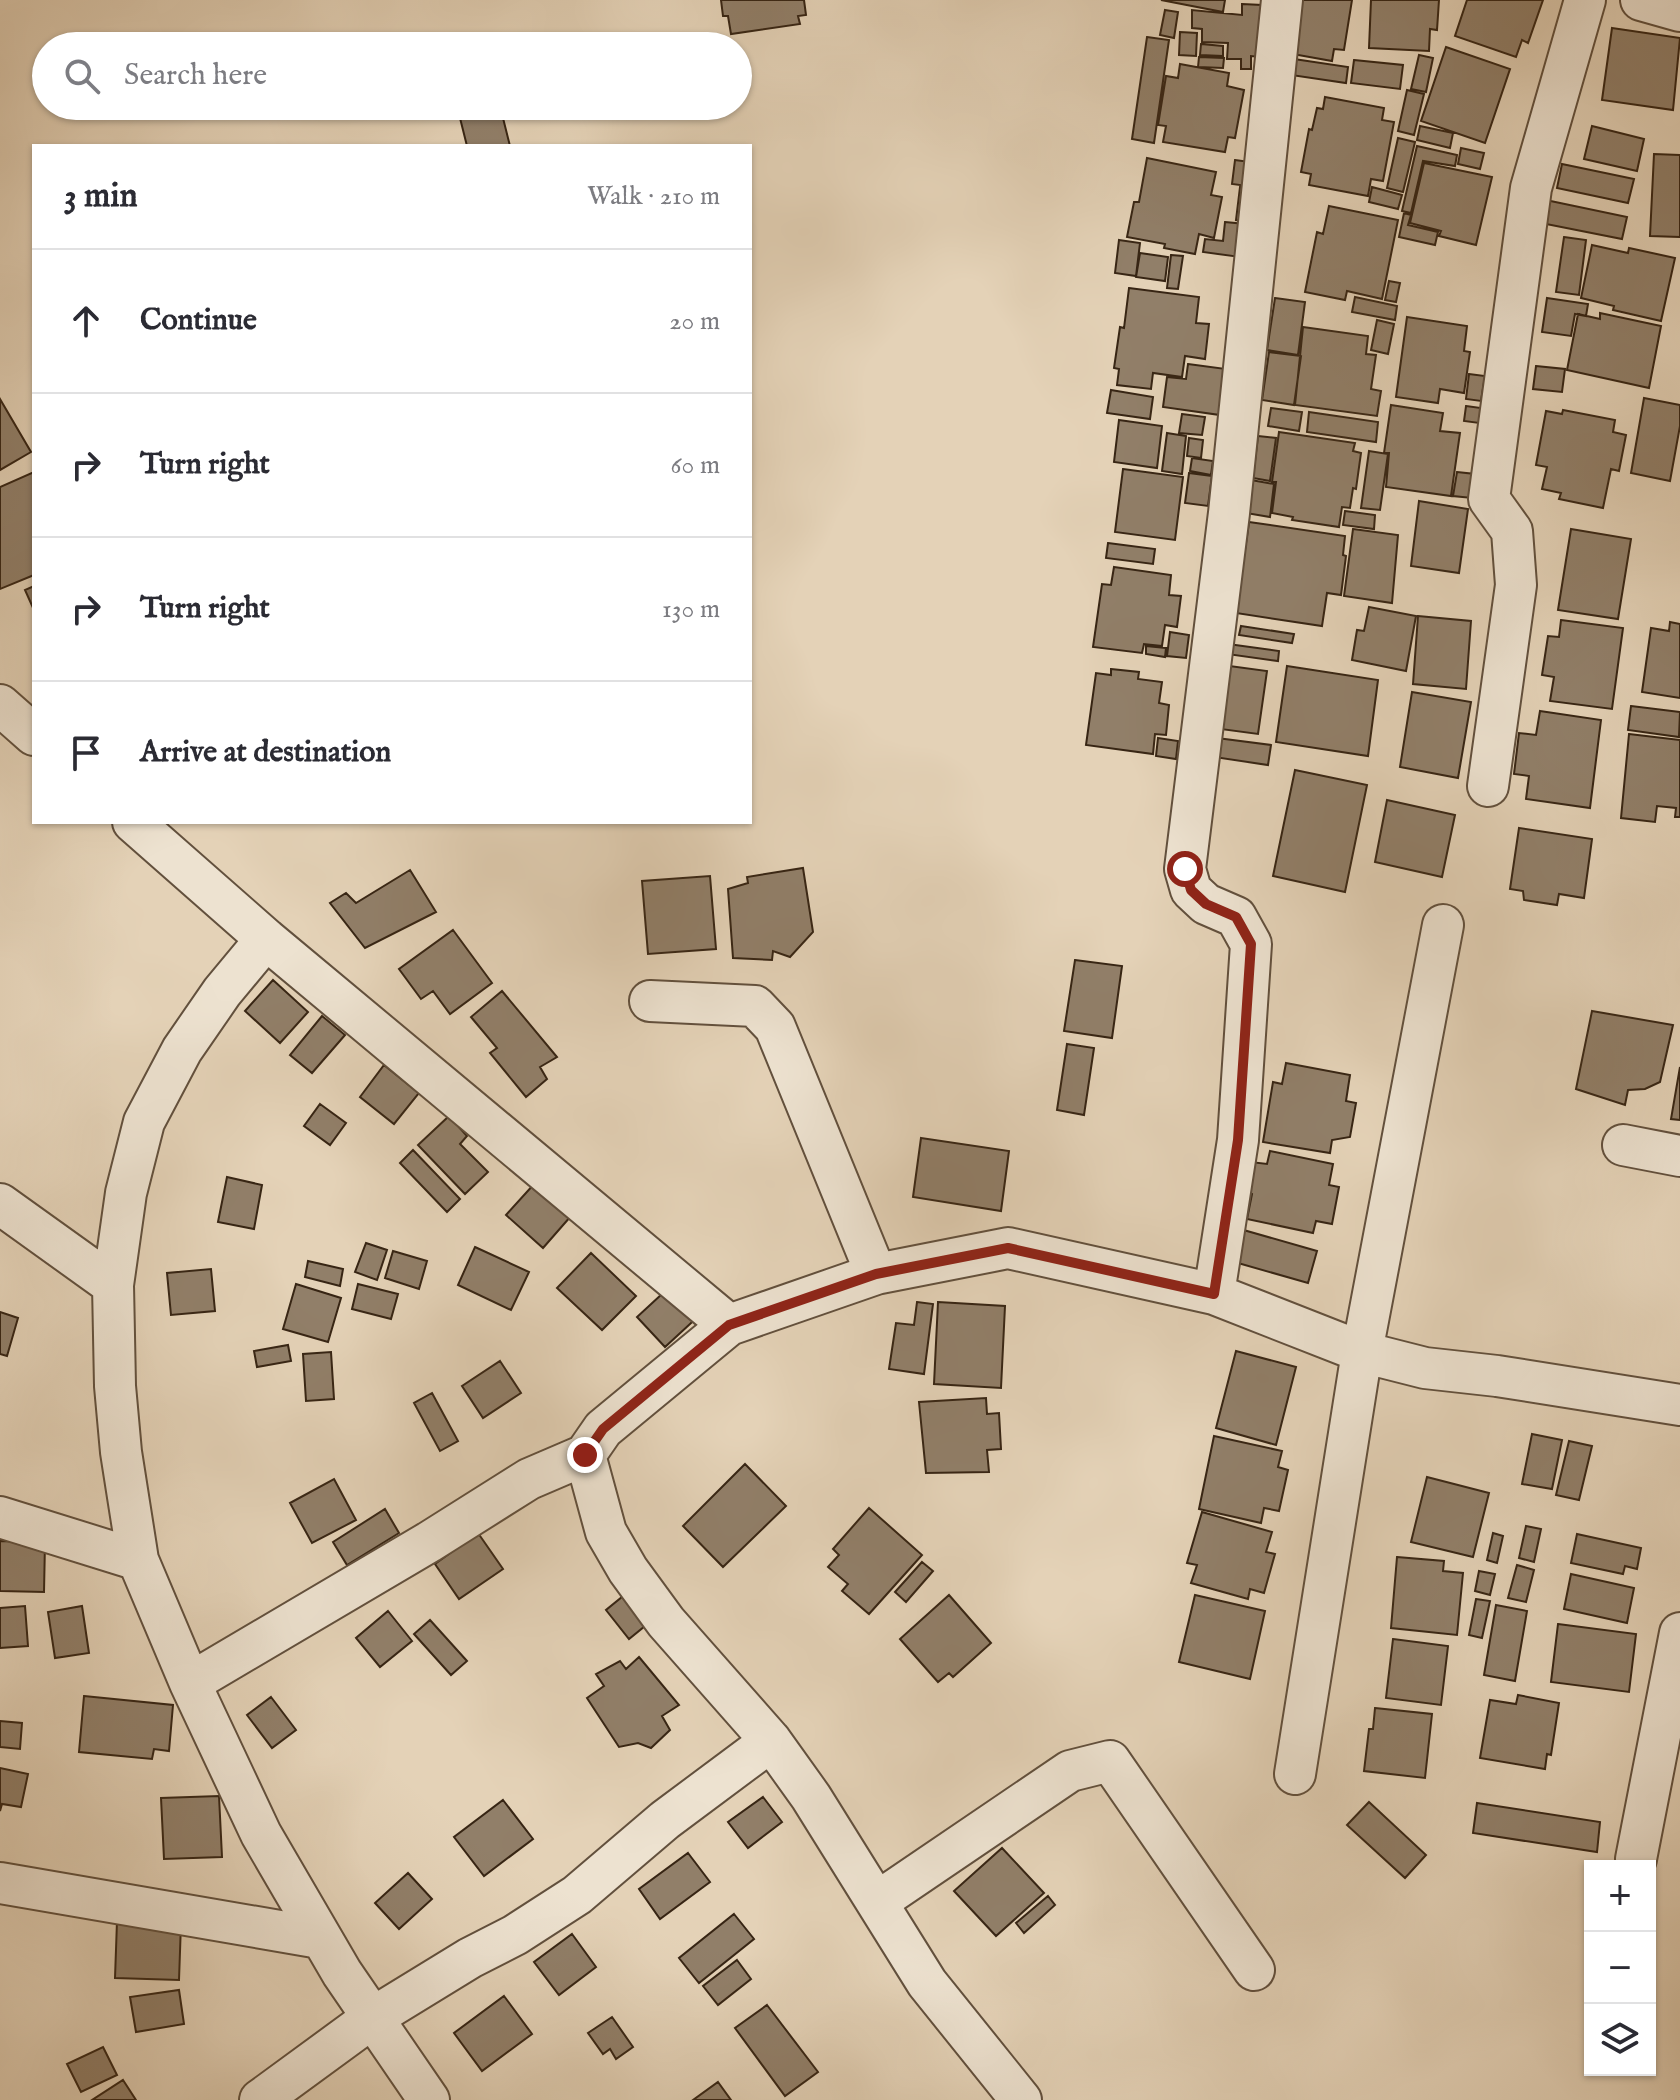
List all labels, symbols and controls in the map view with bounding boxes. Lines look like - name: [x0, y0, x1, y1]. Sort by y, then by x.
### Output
- search box: [32, 32, 752, 120]
- icon: search: [60, 54, 104, 98]
- text: Search here: [124, 57, 267, 95]
- text: 3 min: [64, 175, 138, 218]
- text: Walk · 210 m: [587, 180, 720, 213]
- icon: ahead: [64, 299, 108, 343]
- text: Continue: [140, 302, 257, 340]
- text: 20 m: [669, 305, 720, 338]
- icon: right: [64, 443, 108, 487]
- text: Turn right: [140, 446, 270, 484]
- text: 60 m: [671, 449, 720, 482]
- icon: right: [64, 587, 108, 631]
- text: Turn right: [140, 590, 270, 628]
- text: 130 m: [662, 593, 720, 626]
- icon: arrive: [64, 731, 108, 775]
- text: Arrive at destination: [140, 734, 391, 772]
- route start: [1167, 851, 1203, 887]
- route end: [567, 1437, 603, 1473]
- map controls: [1584, 1860, 1656, 2076]
- button: +: [1584, 1860, 1656, 1932]
- button: −: [1584, 1932, 1656, 2004]
- button: layers: [1584, 2004, 1656, 2076]

